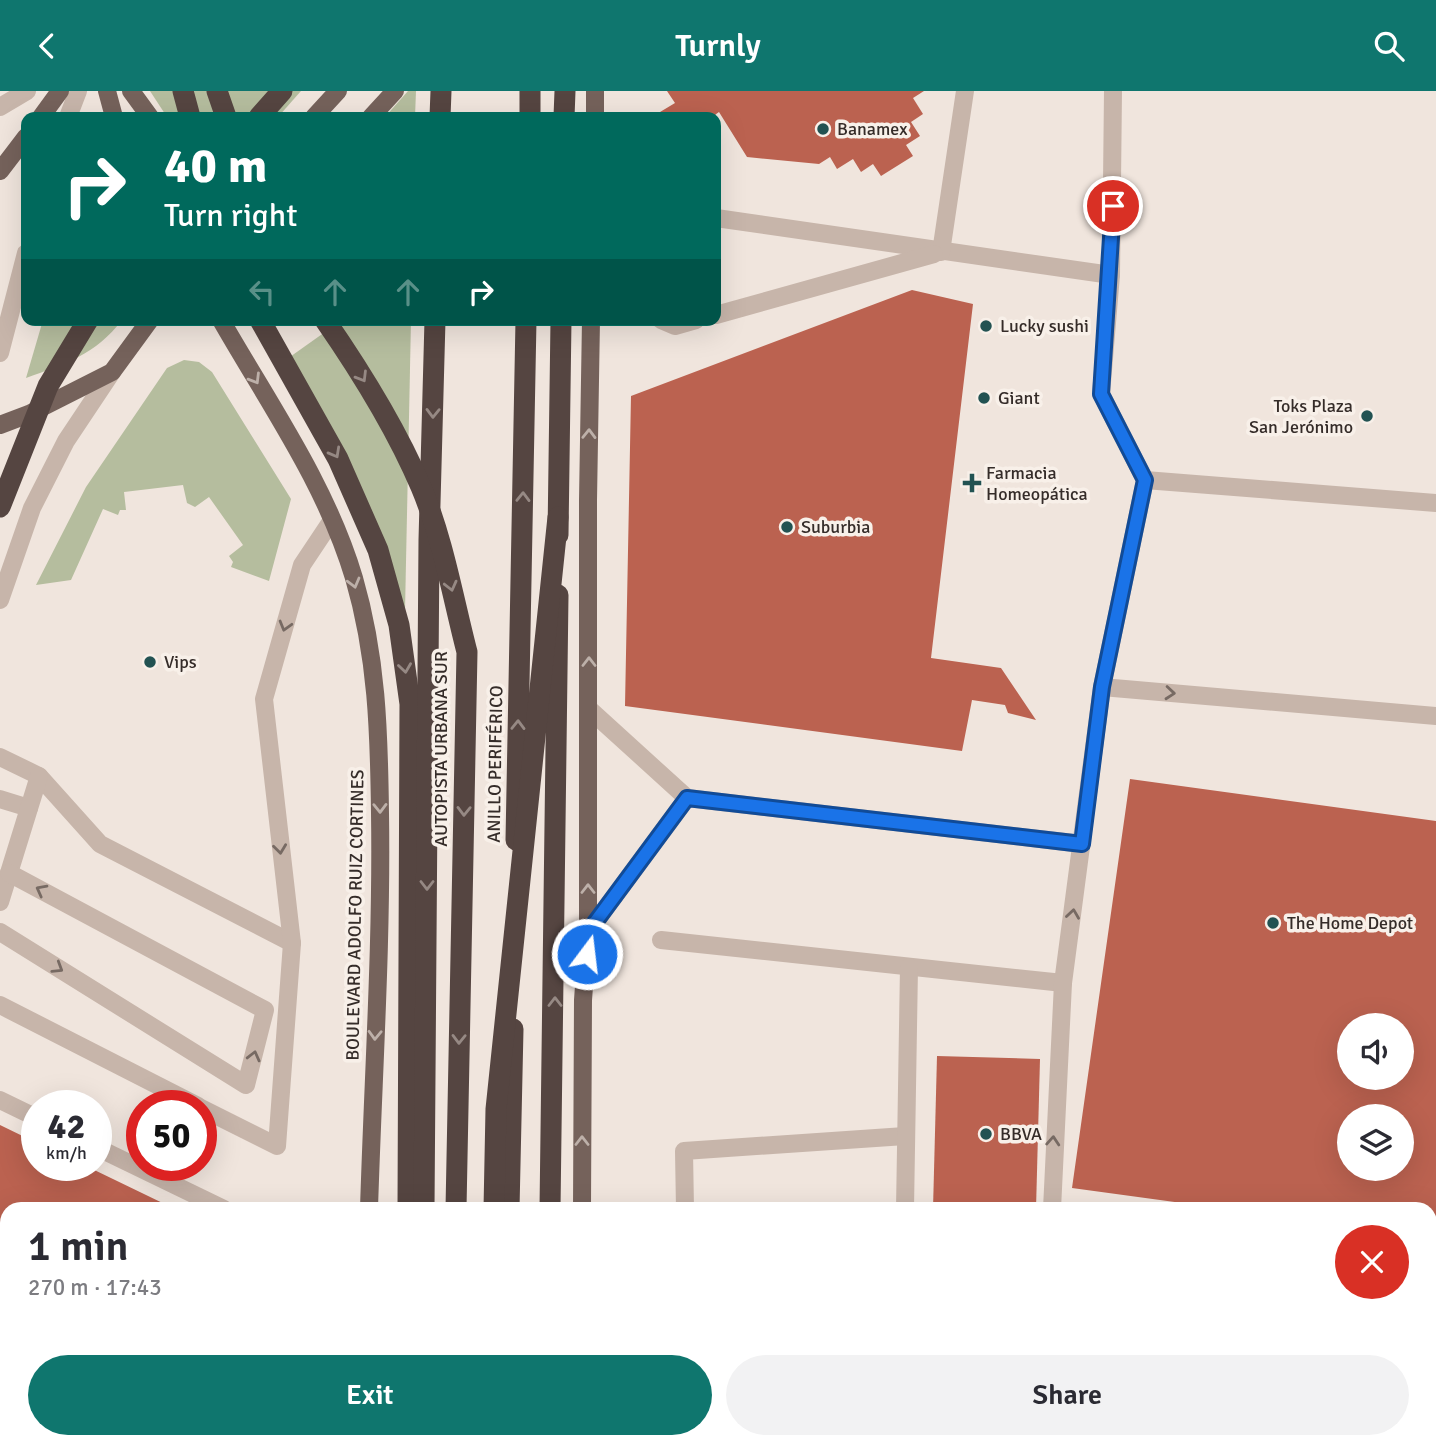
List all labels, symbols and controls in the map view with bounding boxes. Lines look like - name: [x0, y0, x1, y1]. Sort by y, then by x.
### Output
- text: Turnly: [675, 26, 761, 65]
- icon: back: [28, 27, 66, 65]
- icon: search: [1370, 27, 1408, 65]
- place label: Banamex: [837, 118, 908, 140]
- marker: Banamex: [815, 121, 831, 137]
- text: 40 m: [164, 136, 267, 196]
- icon: right: [49, 140, 140, 231]
- pin: [1083, 176, 1143, 236]
- icon: arrive: [1094, 187, 1132, 225]
- text: Turn right: [164, 196, 297, 235]
- icon: left: [243, 273, 281, 311]
- icon: ahead: [316, 273, 354, 311]
- icon: ahead: [389, 273, 427, 311]
- icon: right: [462, 273, 500, 311]
- place label: Lucky sushi: [1000, 315, 1089, 337]
- marker: Lucky sushi: [978, 318, 994, 334]
- one-way arrow: [354, 370, 367, 383]
- one-way arrow: [247, 371, 260, 384]
- place label: Giant: [998, 387, 1040, 409]
- marker: Giant: [976, 390, 992, 406]
- place label: Toks Plaza San Jerónimo: [1249, 395, 1353, 438]
- one-way arrow: [425, 408, 440, 419]
- marker: Toks Plaza San Jerónimo: [1359, 408, 1375, 424]
- one-way arrow: [581, 428, 597, 439]
- one-way arrow: [326, 446, 340, 459]
- place label: Farmacia Homeopática: [986, 462, 1088, 505]
- marker: Farmacia Homeopática: [964, 475, 980, 491]
- one-way arrow: [515, 491, 530, 502]
- place label: Suburbia: [801, 516, 870, 538]
- marker: Suburbia: [779, 519, 795, 535]
- one-way arrow: [346, 577, 361, 589]
- one-way arrow: [442, 579, 457, 591]
- one-way arrow: [278, 620, 293, 632]
- place label: Vips: [164, 651, 197, 673]
- street label: AUTOPISTA URBANA SUR: [430, 651, 452, 847]
- marker: Vips: [142, 654, 158, 670]
- one-way arrow: [581, 656, 597, 666]
- one-way arrow: [397, 662, 412, 674]
- street label: ANILLO PERIFÉRICO: [483, 685, 507, 843]
- one-way arrow: [1164, 685, 1175, 700]
- one-way arrow: [511, 719, 526, 730]
- street label: BOULEVARD ADOLFO RUIZ CORTINES: [341, 769, 369, 1061]
- one-way arrow: [372, 803, 388, 814]
- one-way arrow: [456, 806, 471, 817]
- one-way arrow: [273, 844, 288, 855]
- one-way arrow: [419, 881, 435, 891]
- one-way arrow: [580, 883, 596, 894]
- one-way arrow: [36, 885, 48, 899]
- one-way arrow: [1065, 909, 1080, 920]
- place label: The Home Depot: [1287, 912, 1413, 934]
- marker: The Home Depot: [1265, 915, 1281, 931]
- position arrow: [550, 917, 624, 991]
- one-way arrow: [50, 960, 63, 973]
- one-way arrow: [547, 996, 563, 1007]
- map controls: [1337, 1013, 1414, 1181]
- button: sound: [1337, 1013, 1414, 1090]
- one-way arrow: [367, 1030, 383, 1041]
- one-way arrow: [452, 1033, 467, 1044]
- one-way arrow: [245, 1050, 260, 1062]
- speed limit sign: 50: [126, 1090, 217, 1181]
- button: layers: [1337, 1104, 1414, 1181]
- text: 42: [48, 1105, 85, 1148]
- place label: BBVA: [1000, 1123, 1042, 1145]
- marker: BBVA: [978, 1126, 994, 1142]
- one-way arrow: [574, 1135, 590, 1146]
- one-way arrow: [1046, 1135, 1061, 1146]
- text: km/h: [46, 1142, 87, 1164]
- text: 1 min: [28, 1221, 129, 1272]
- button: close: [1335, 1225, 1409, 1299]
- text: 270 m · 17:43: [28, 1273, 162, 1302]
- button: Exit: [28, 1355, 712, 1435]
- button: Share: [726, 1355, 1409, 1435]

